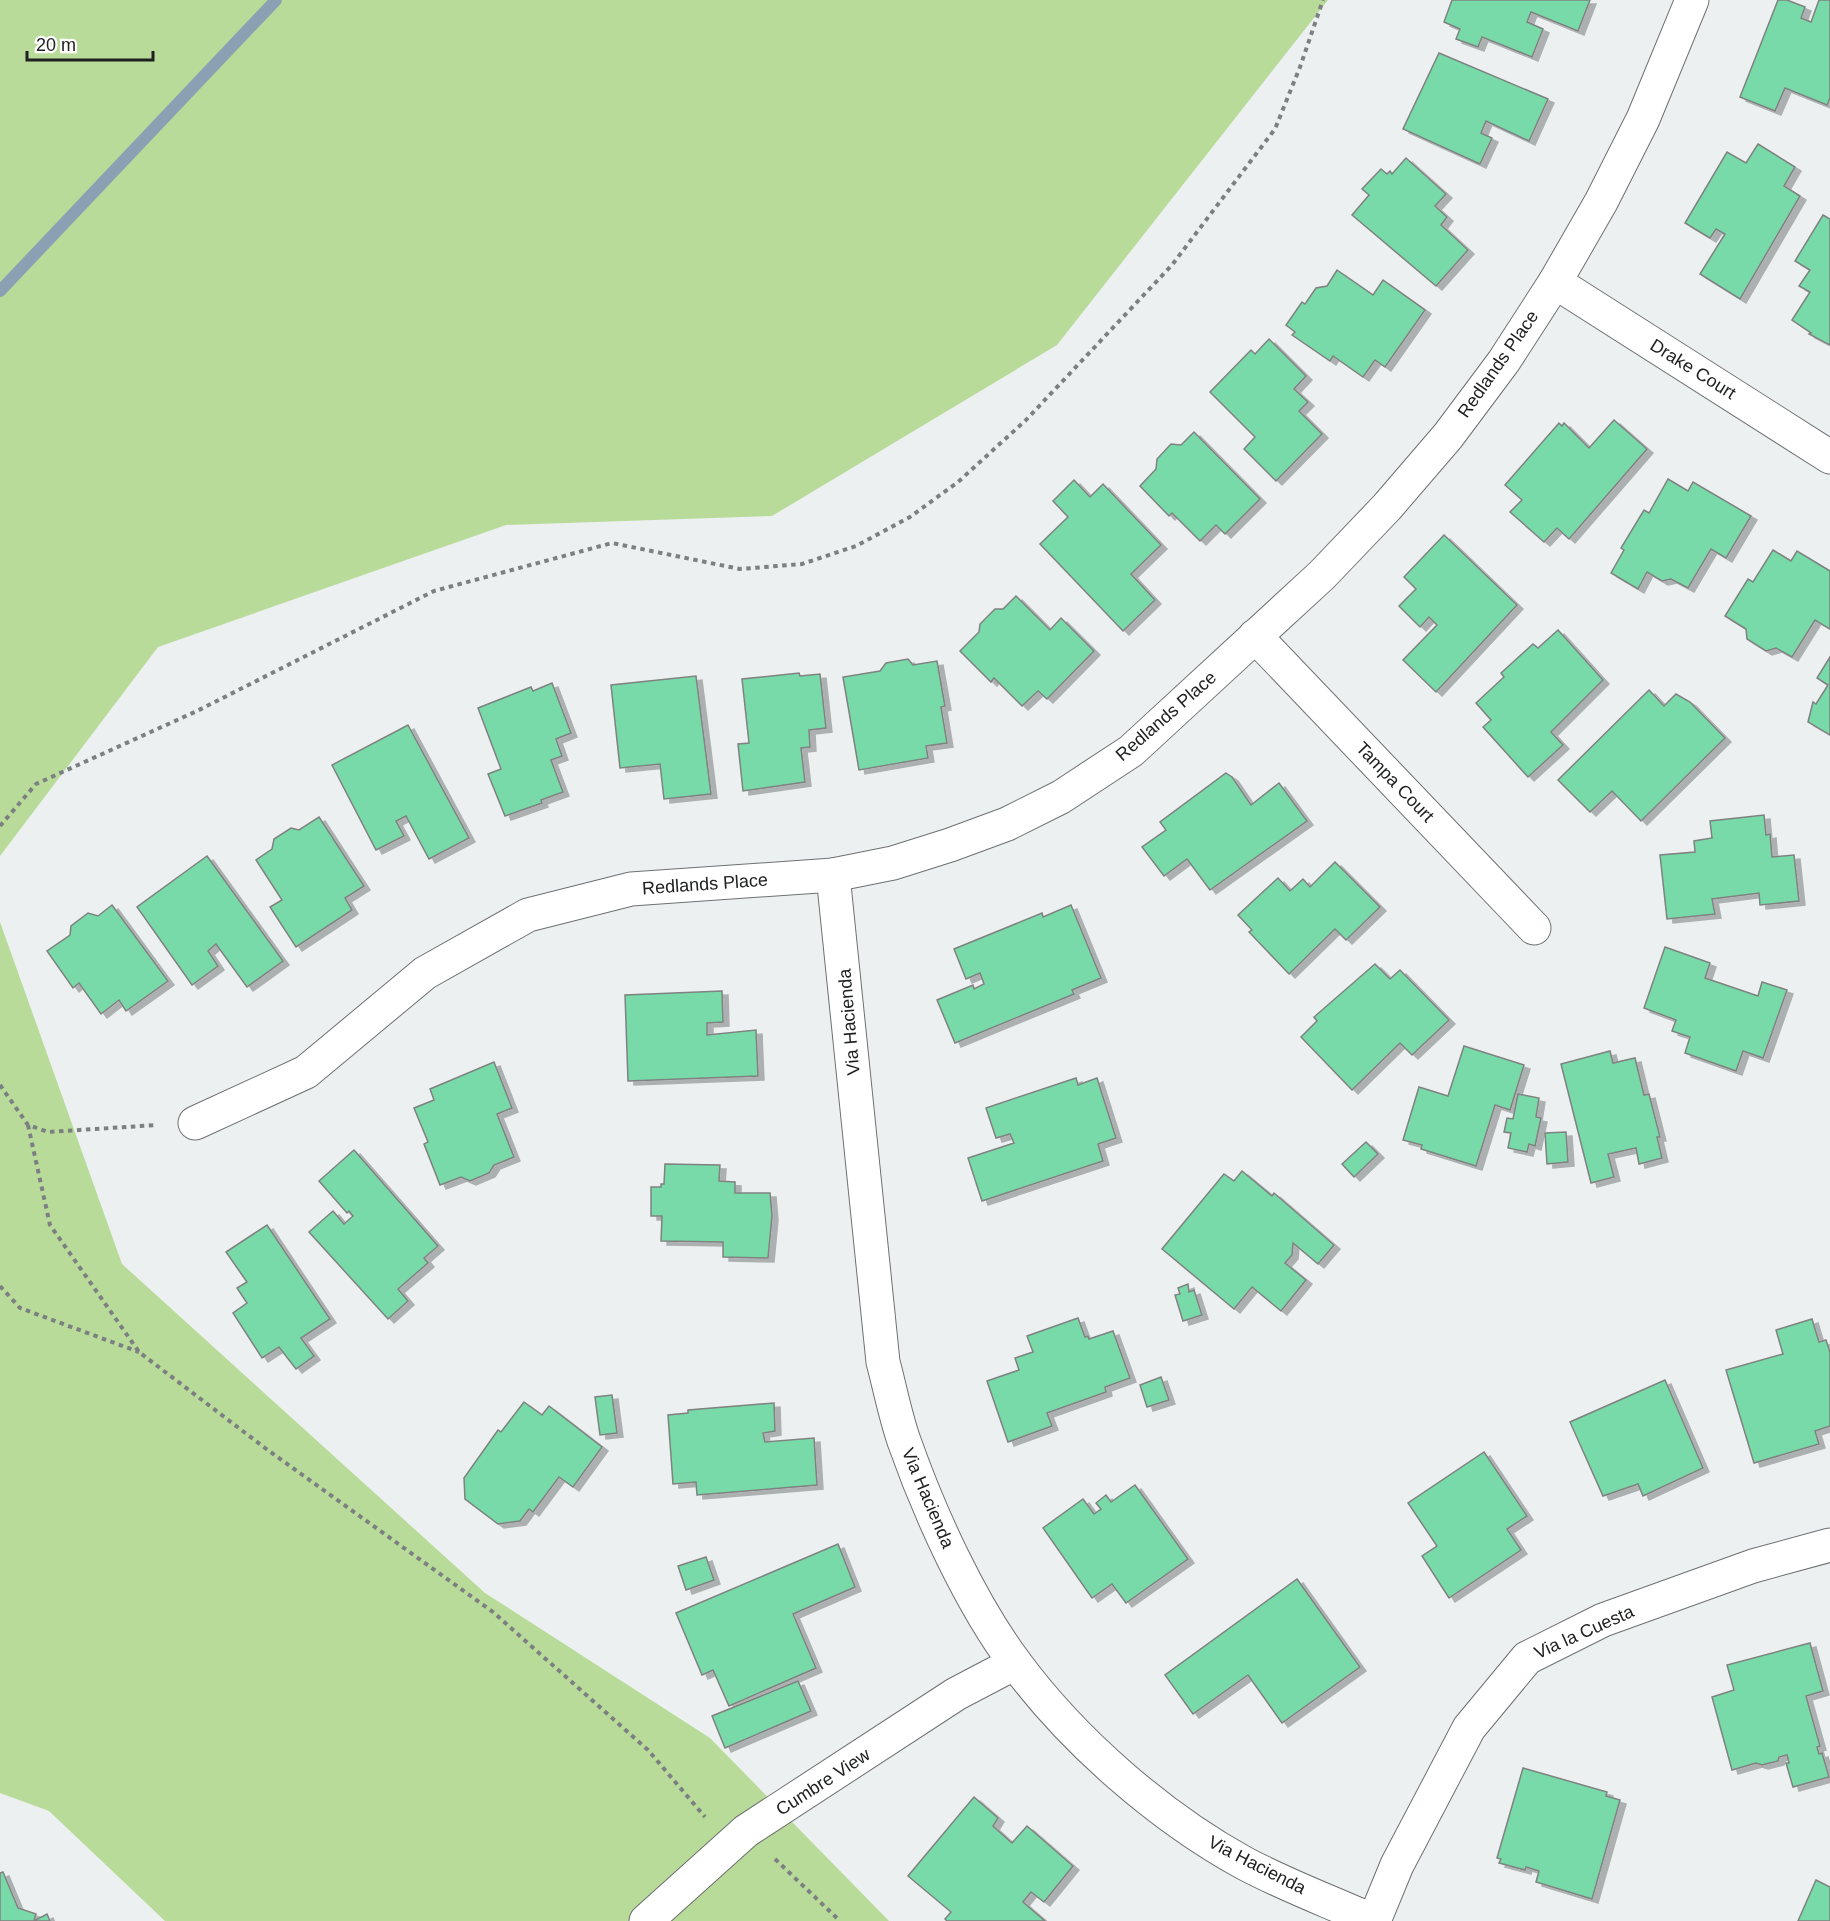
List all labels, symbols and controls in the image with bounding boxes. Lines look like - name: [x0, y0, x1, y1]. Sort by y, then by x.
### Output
- scale bar: [27, 24, 153, 62]
- text: 20 m: [36, 35, 76, 55]
- street label: Redlands Place: [1454, 307, 1542, 421]
- street label: Drake Court: [1647, 335, 1739, 403]
- street label: Redlands Place: [1112, 667, 1220, 765]
- street label: Tampa Court: [1352, 738, 1438, 826]
- street label: Redlands Place: [641, 870, 769, 898]
- street label: Via Hacienda: [834, 967, 864, 1076]
- street label: Via Hacienda: [898, 1445, 958, 1552]
- street label: Via la Cuesta: [1531, 1601, 1638, 1663]
- street label: Cumbre View: [772, 1744, 874, 1820]
- street label: Via Hacienda: [1205, 1832, 1310, 1899]

